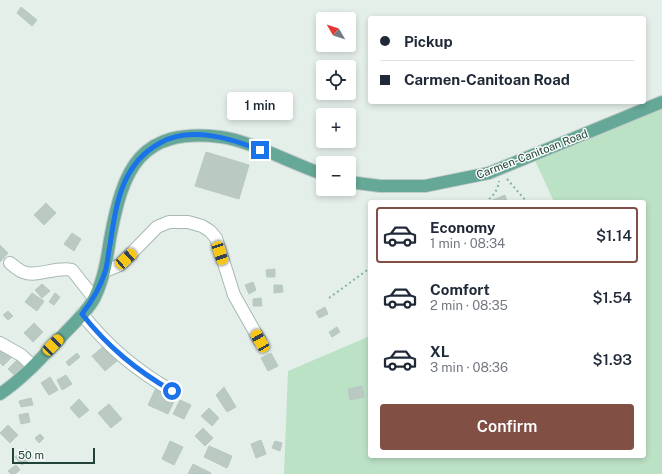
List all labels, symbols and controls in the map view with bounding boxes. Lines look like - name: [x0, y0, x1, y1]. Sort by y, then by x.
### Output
- north arrow: [316, 12, 356, 52]
- map controls: [316, 12, 356, 196]
- text: Pickup: [404, 33, 453, 50]
- button: locate: [316, 60, 356, 100]
- text: Carmen-Canitoan Road: [404, 71, 570, 88]
- callout: 1 min: [227, 92, 293, 120]
- text: 1 min: [245, 98, 275, 113]
- button: +: [316, 108, 356, 148]
- street label: Carmen-Canitoan Road: [475, 127, 589, 181]
- route end: [251, 141, 269, 159]
- button: −: [316, 156, 356, 196]
- icon: car: [382, 217, 418, 253]
- text: Economy: [430, 219, 495, 236]
- text: $1.14: [596, 227, 632, 244]
- text: 1 min · 08:34: [430, 236, 505, 251]
- car: [211, 240, 229, 266]
- car: [113, 247, 139, 271]
- icon: car: [382, 279, 418, 315]
- text: Comfort: [430, 281, 490, 298]
- text: $1.54: [592, 289, 632, 306]
- text: 2 min · 08:35: [430, 298, 508, 313]
- car: [249, 328, 271, 354]
- car: [40, 332, 66, 358]
- icon: car: [382, 341, 418, 377]
- text: XL: [430, 343, 449, 360]
- text: $1.93: [593, 351, 632, 368]
- text: 3 min · 08:36: [430, 360, 508, 375]
- route start: [163, 382, 181, 400]
- button: Confirm: [380, 404, 634, 450]
- scale bar: [12, 446, 95, 465]
- text: 50 m: [18, 449, 44, 461]

